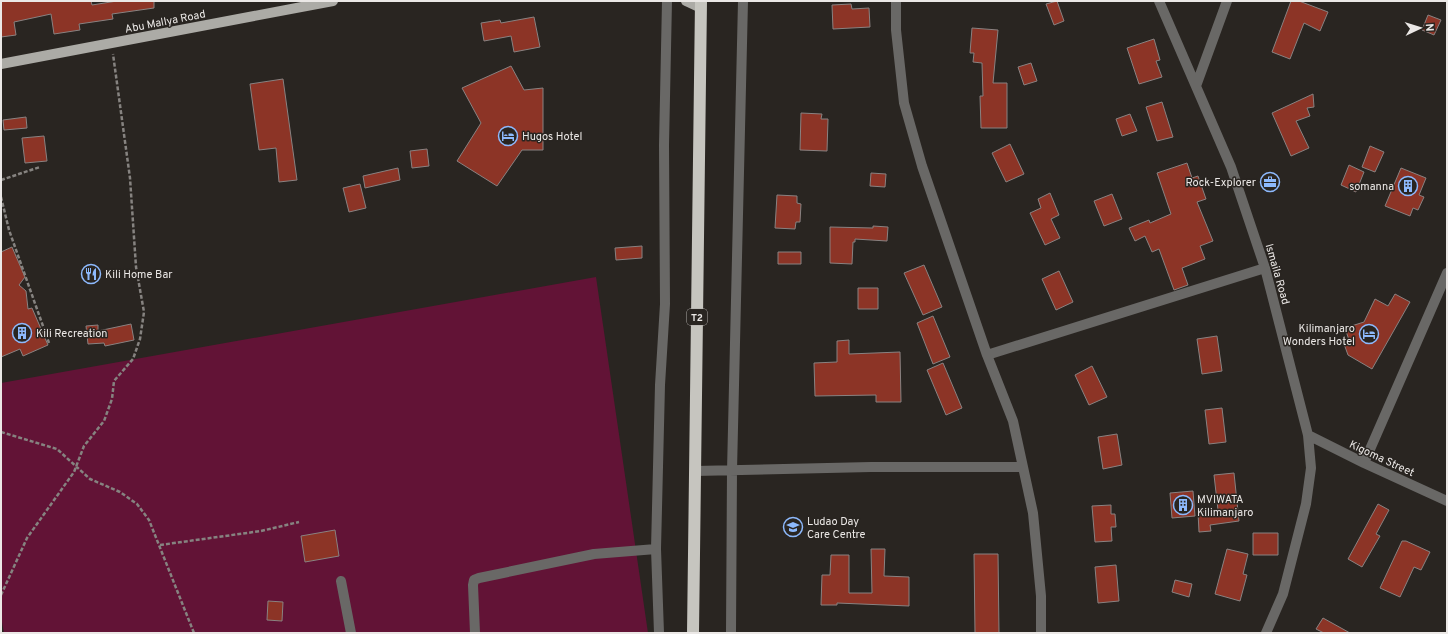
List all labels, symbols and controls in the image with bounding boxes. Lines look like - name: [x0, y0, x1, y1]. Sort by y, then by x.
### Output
- street label: Abu Mallya Road: [124, 7, 207, 37]
- north arrow: [1400, 8, 1440, 48]
- text: N: [1422, 23, 1436, 32]
- hotel icon: Hugos Hotel: [497, 125, 519, 147]
- place label: Hugos Hotel: [522, 130, 582, 144]
- office icon: Rock-Explorer: [1259, 171, 1281, 193]
- building icon: somanna: [1397, 175, 1419, 197]
- place label: Rock-Explorer: [1185, 176, 1257, 190]
- place label: somanna: [1349, 180, 1394, 194]
- street label: Ismaila Road: [1262, 242, 1292, 306]
- restaurant icon: Kili Home Bar: [80, 263, 102, 285]
- place label: Kili Home Bar: [105, 268, 173, 282]
- road number: T2: [687, 309, 707, 325]
- building icon: Kili Recreation: [11, 322, 33, 344]
- place label: Kilimanjaro Wonders Hotel: [1283, 322, 1355, 349]
- hotel icon: Kilimanjaro Wonders Hotel: [1358, 323, 1380, 345]
- place label: Kili Recreation: [36, 327, 108, 341]
- street label: Kigoma Street: [1347, 438, 1416, 480]
- place label: MVIWATA Kilimanjaro: [1197, 493, 1253, 520]
- building icon: MVIWATA Kilimanjaro: [1172, 494, 1194, 516]
- place label: Ludao Day Care Centre: [807, 515, 866, 542]
- school or university icon: Ludao Day Care Centre: [782, 516, 804, 538]

